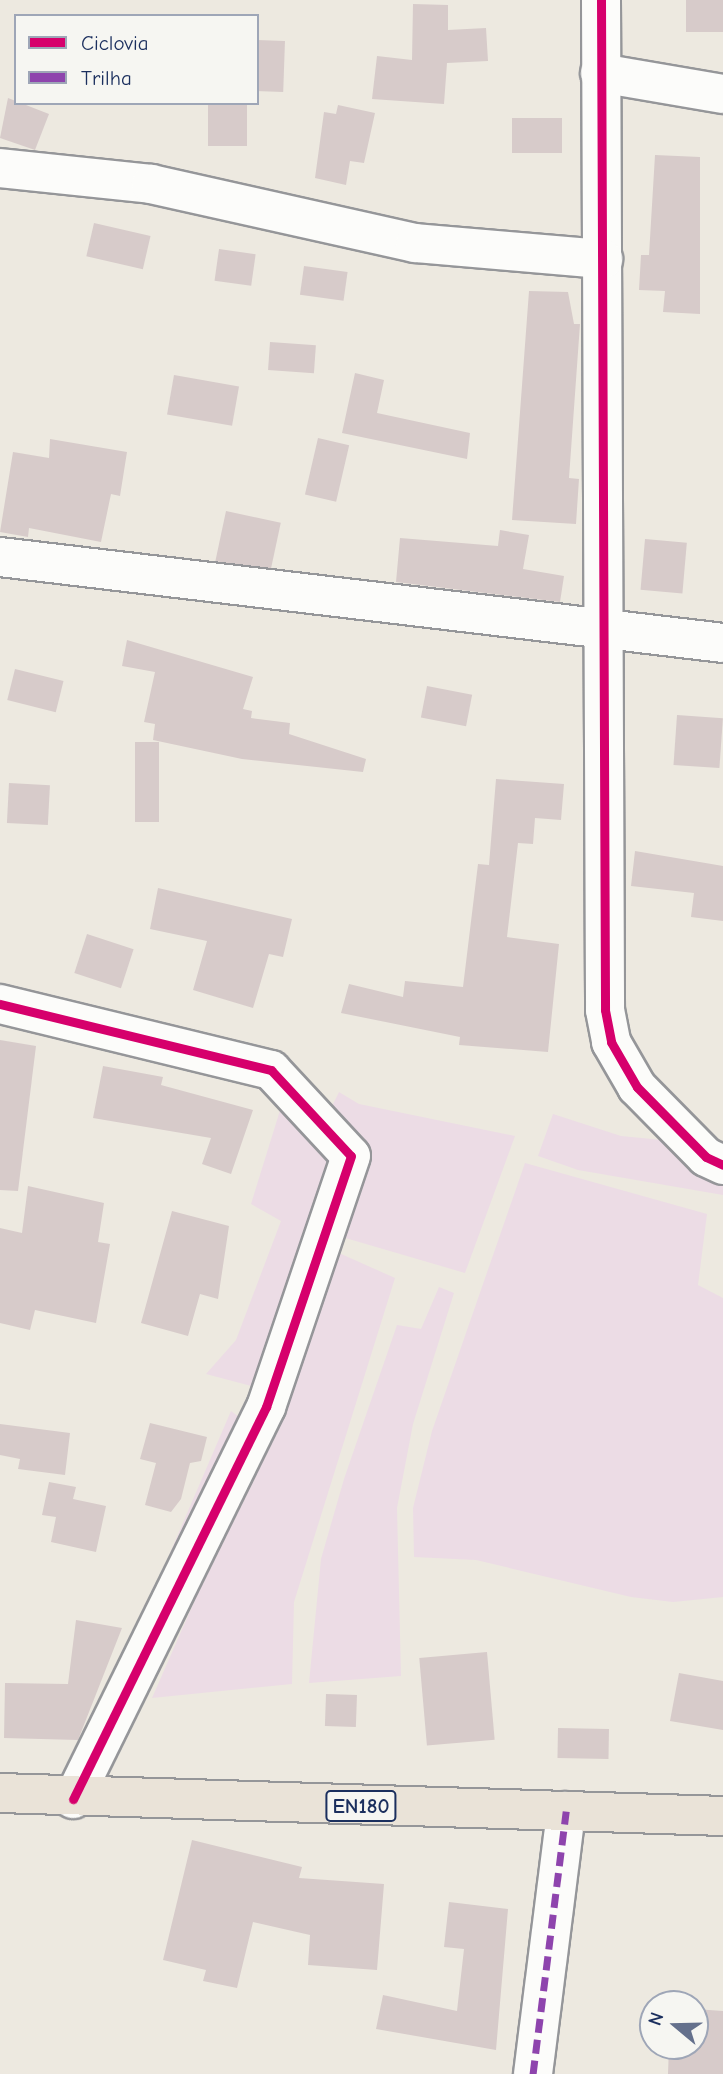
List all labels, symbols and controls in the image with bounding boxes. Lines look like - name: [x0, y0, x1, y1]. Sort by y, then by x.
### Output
- legend: [14, 14, 259, 105]
- text: Ciclovia: [81, 31, 149, 55]
- text: Trilha: [81, 66, 132, 90]
- road number: EN180: [324, 1788, 398, 1824]
- north arrow: [639, 1990, 709, 2060]
- text: N: [644, 2009, 668, 2028]

